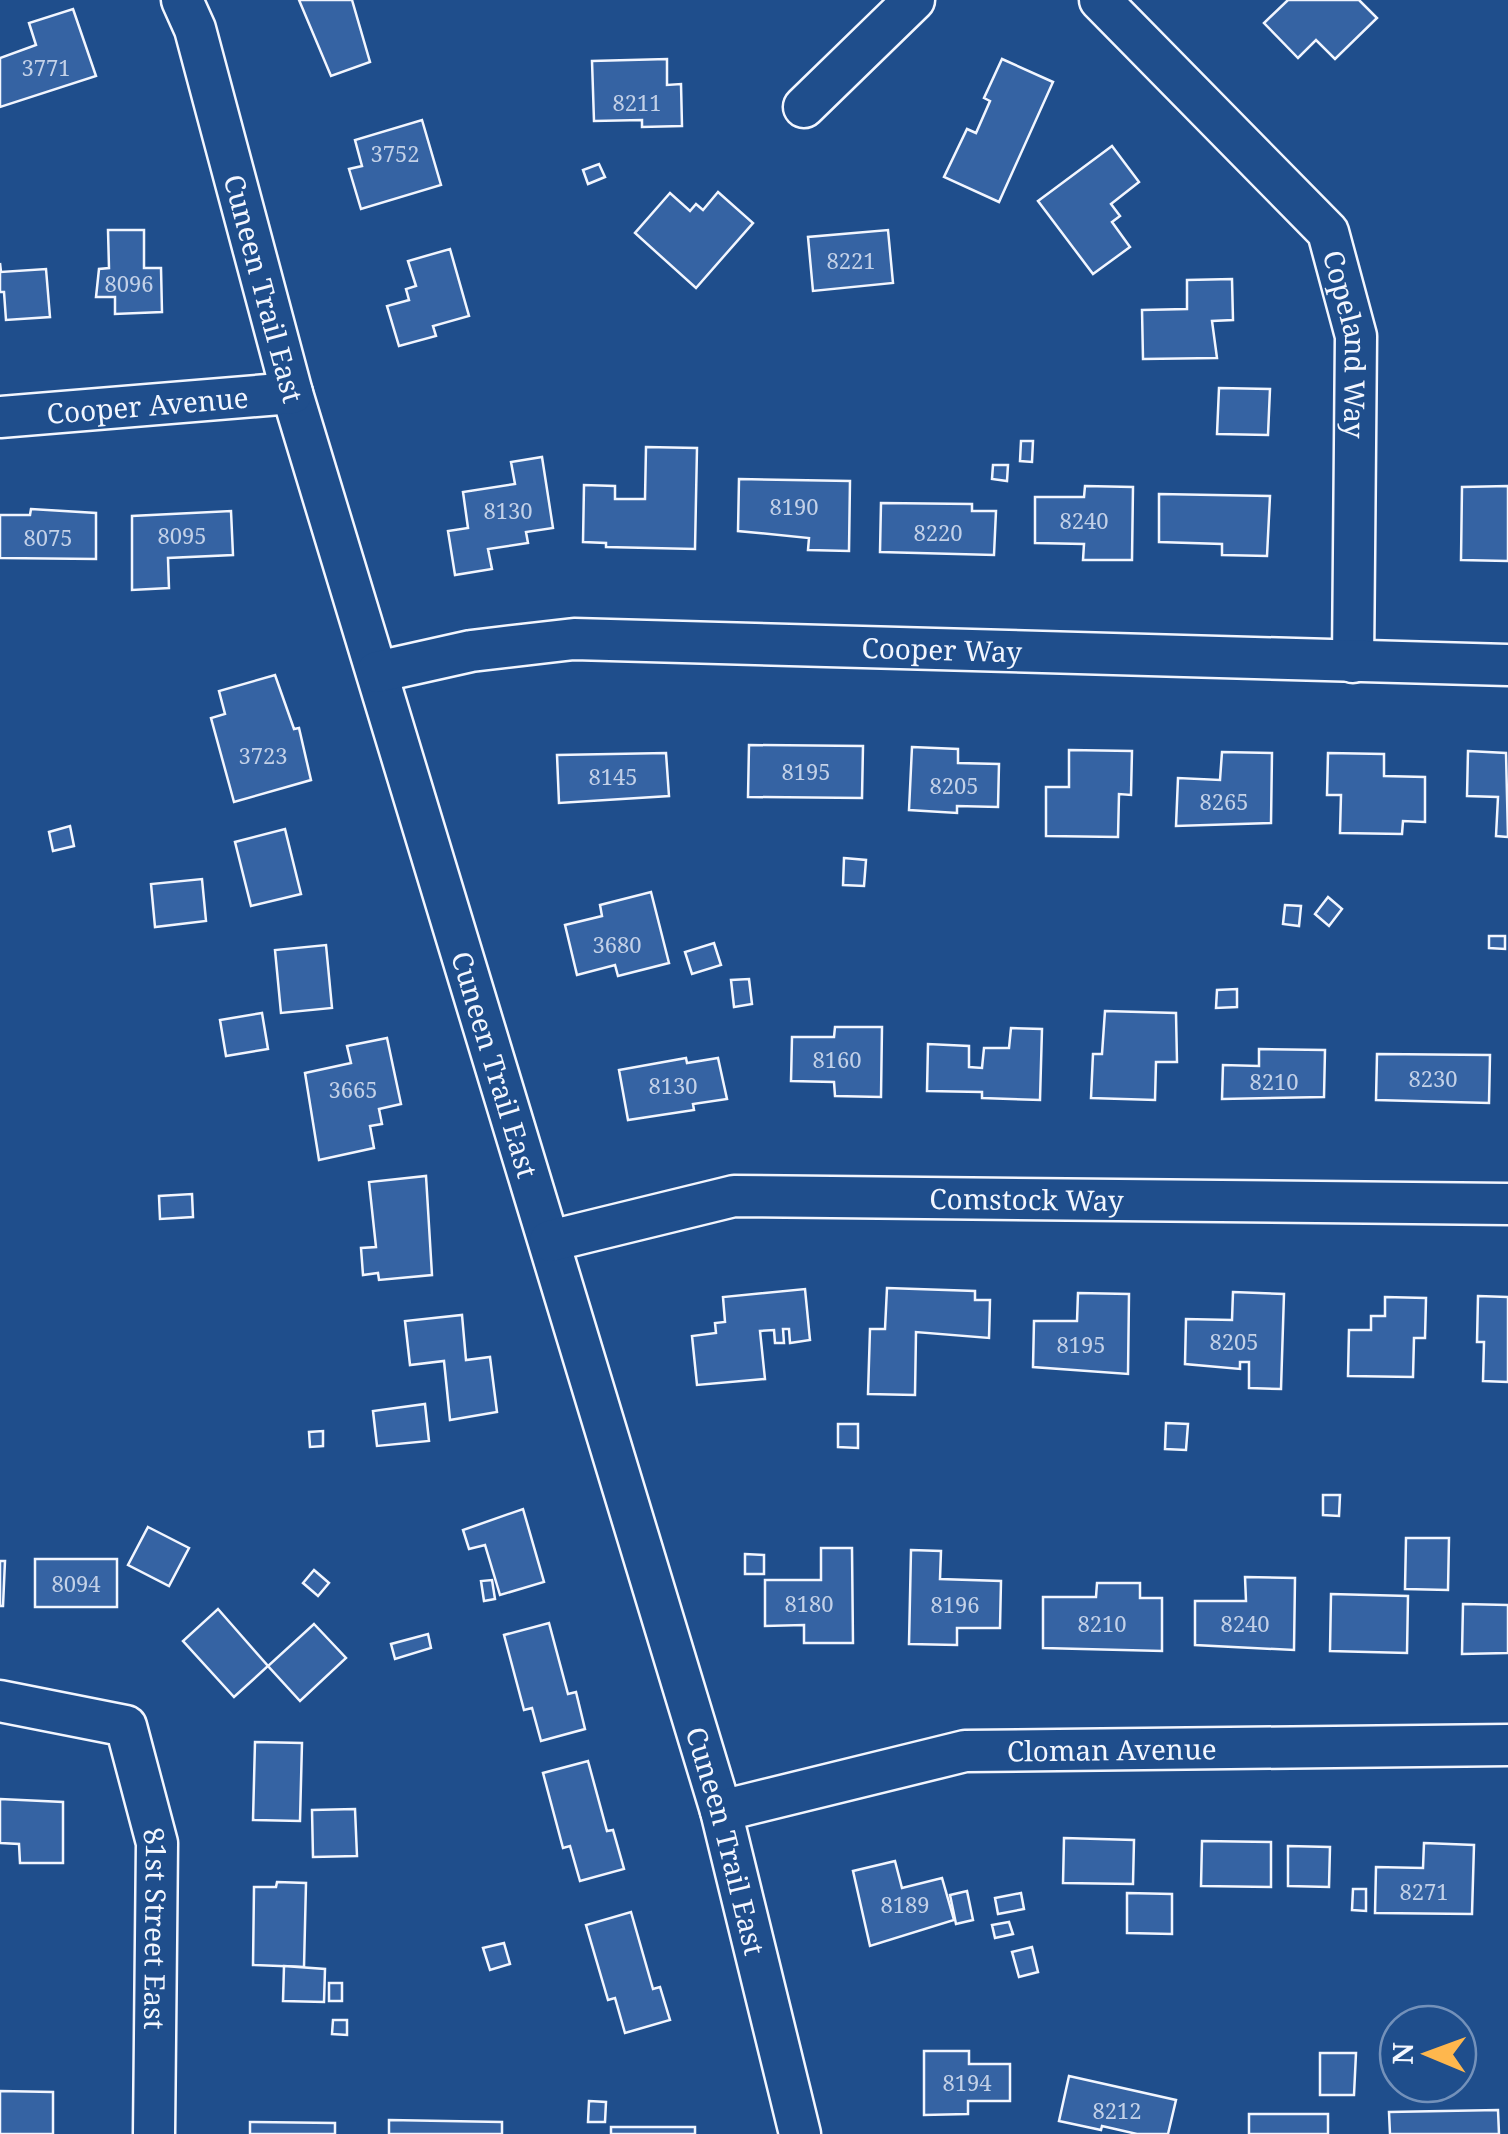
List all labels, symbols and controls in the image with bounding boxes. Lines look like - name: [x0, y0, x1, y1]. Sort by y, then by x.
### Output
- house number: 3771: [21, 52, 71, 82]
- house number: 8211: [612, 87, 662, 117]
- house number: 3752: [370, 138, 420, 168]
- street label: Cuneen Trail East: [216, 170, 313, 407]
- house number: 8221: [826, 245, 876, 275]
- street label: Copeland Way: [1315, 246, 1375, 439]
- house number: 8096: [104, 268, 154, 298]
- street label: Cooper Avenue: [45, 378, 250, 432]
- house number: 8190: [769, 491, 819, 521]
- house number: 8130: [483, 495, 533, 525]
- house number: 8240: [1059, 505, 1109, 535]
- house number: 8220: [913, 517, 963, 547]
- house number: 8095: [157, 520, 207, 550]
- house number: 8075: [23, 522, 73, 552]
- street label: Cooper Way: [861, 628, 1023, 670]
- house number: 3723: [238, 740, 288, 770]
- house number: 8195: [781, 756, 831, 786]
- house number: 8145: [588, 761, 638, 791]
- house number: 8205: [929, 770, 979, 800]
- house number: 8265: [1199, 786, 1249, 816]
- house number: 3680: [592, 929, 642, 959]
- street label: Cuneen Trail East: [443, 947, 547, 1182]
- house number: 8160: [812, 1044, 862, 1074]
- house number: 8230: [1408, 1063, 1458, 1093]
- house number: 8210: [1249, 1066, 1299, 1096]
- house number: 8130: [648, 1070, 698, 1100]
- house number: 3665: [328, 1074, 378, 1104]
- street label: Comstock Way: [929, 1179, 1124, 1219]
- house number: 8205: [1209, 1326, 1259, 1356]
- house number: 8195: [1056, 1329, 1106, 1359]
- house number: 8094: [51, 1568, 101, 1598]
- house number: 8180: [784, 1588, 834, 1618]
- house number: 8196: [930, 1589, 980, 1619]
- house number: 8210: [1077, 1608, 1127, 1638]
- house number: 8240: [1220, 1608, 1270, 1638]
- street label: Cuneen Trail East: [678, 1722, 774, 1959]
- street label: Cloman Avenue: [1007, 1729, 1217, 1770]
- street label: 81st Street East: [135, 1823, 176, 2030]
- house number: 8271: [1399, 1876, 1449, 1906]
- house number: 8189: [880, 1889, 930, 1919]
- north arrow: [1378, 2004, 1478, 2104]
- text: N: [1383, 2042, 1421, 2065]
- house number: 8194: [942, 2067, 992, 2097]
- house number: 8212: [1092, 2095, 1142, 2125]

